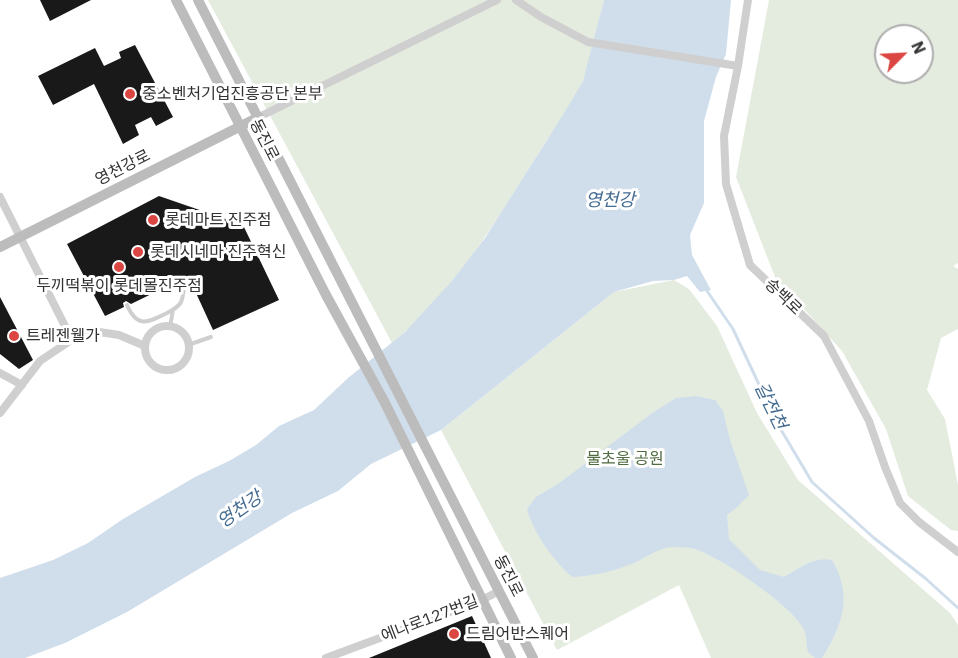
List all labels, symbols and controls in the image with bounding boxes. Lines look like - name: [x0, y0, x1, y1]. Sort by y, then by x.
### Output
- north arrow: [874, 24, 934, 84]
- text: N: [907, 38, 930, 57]
- place label: 중소벤처기업진흥공단 본부: [142, 84, 322, 104]
- marker: 중소벤처기업진흥공단 본부: [123, 87, 137, 101]
- street label: 동진로: [245, 116, 283, 164]
- street label: 영천강로: [92, 146, 154, 190]
- water label: 영천강: [585, 190, 635, 212]
- place label: 롯데마트 진주점: [165, 210, 272, 230]
- marker: 롯데마트 진주점: [146, 213, 160, 227]
- place label: 롯데시네마 진주혁신: [150, 242, 286, 262]
- marker: 롯데시네마 진주혁신: [131, 245, 145, 259]
- marker: 두끼떡볶이 롯데몰진주점: [112, 260, 126, 274]
- street label: 송백로: [760, 275, 806, 319]
- place label: 두끼떡볶이 롯데몰진주점: [36, 276, 202, 296]
- place label: 트레젠웰가: [26, 326, 100, 346]
- marker: 트레젠웰가: [7, 329, 21, 343]
- water label: 갈전천: [749, 379, 791, 433]
- park label: 물초울 공원: [586, 449, 664, 469]
- water label: 영천강: [213, 487, 267, 533]
- street label: 동진로: [489, 552, 527, 600]
- street label: 에나로127번길: [379, 592, 481, 646]
- place label: 드림어반스퀘어: [466, 624, 569, 644]
- marker: 드림어반스퀘어: [447, 627, 461, 641]

